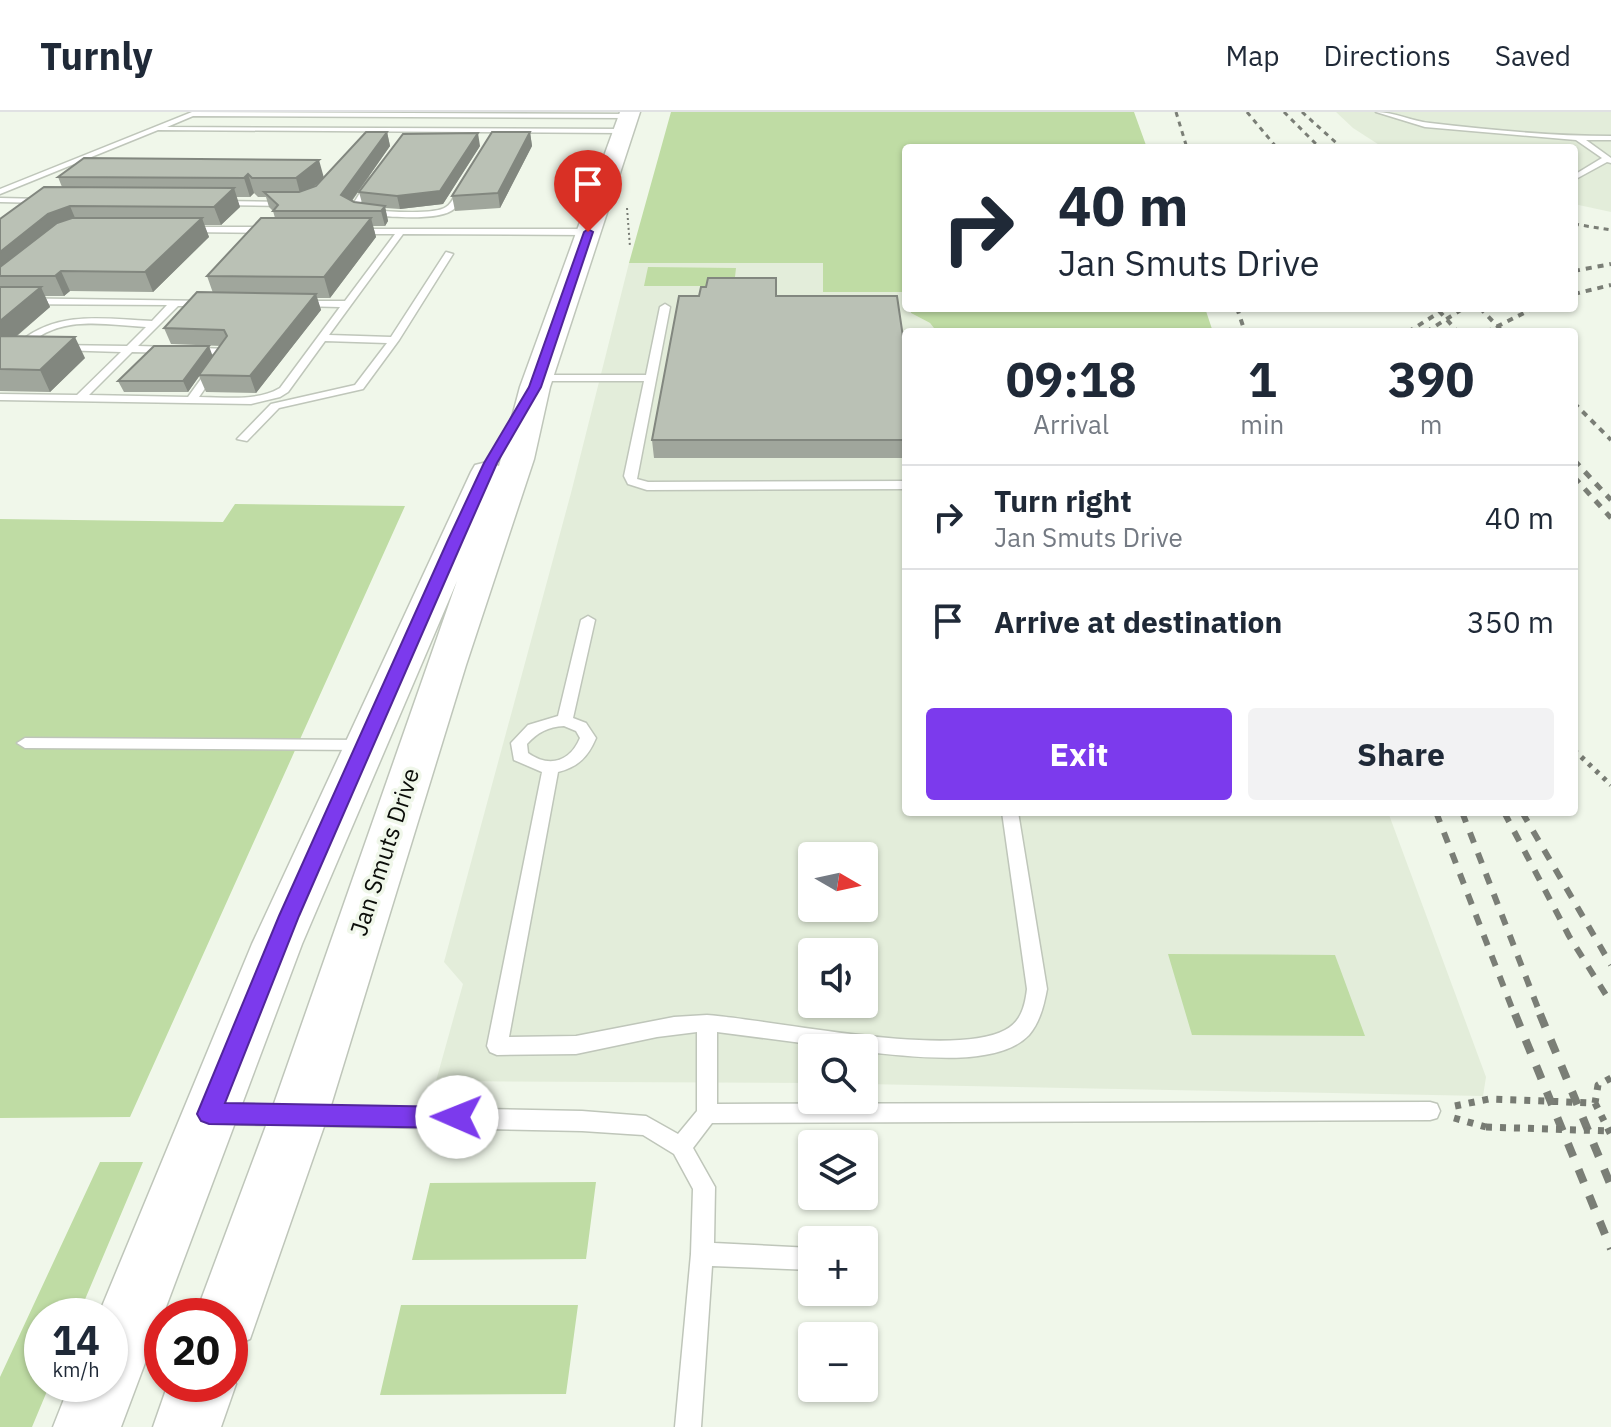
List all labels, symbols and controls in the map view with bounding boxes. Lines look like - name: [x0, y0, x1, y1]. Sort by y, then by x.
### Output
- text: Turnly: [40, 31, 153, 80]
- text: Map: [1225, 37, 1279, 74]
- text: Directions: [1323, 37, 1451, 74]
- text: Saved: [1495, 37, 1571, 74]
- pin: [554, 150, 622, 232]
- icon: arrive: [566, 162, 610, 206]
- text: 40 m: [1058, 169, 1188, 241]
- icon: right: [926, 176, 1030, 280]
- text: Jan Smuts Drive: [1058, 239, 1320, 286]
- text: 09:18: [1006, 348, 1137, 410]
- text: 1: [1248, 348, 1277, 410]
- text: 390: [1388, 348, 1474, 410]
- text: Arrival: [1033, 407, 1109, 441]
- text: min: [1240, 407, 1284, 441]
- text: m: [1420, 407, 1442, 441]
- text: Turn right: [994, 481, 1132, 520]
- icon: right: [926, 495, 970, 539]
- text: 40 m: [1485, 498, 1554, 537]
- text: Jan Smuts Drive: [994, 520, 1183, 554]
- icon: arrive: [926, 599, 970, 643]
- text: Arrive at destination: [994, 602, 1282, 641]
- text: 350 m: [1467, 602, 1554, 641]
- button: Exit: [926, 708, 1232, 800]
- button: Share: [1248, 708, 1554, 800]
- street label: Jan Smuts Drive: [342, 764, 426, 940]
- north arrow: [798, 842, 878, 922]
- map controls: [798, 842, 878, 1402]
- button: sound: [798, 938, 878, 1018]
- button: search: [798, 1034, 878, 1114]
- position arrow: [415, 1075, 499, 1159]
- button: layers: [798, 1130, 878, 1210]
- button: +: [798, 1226, 878, 1306]
- speed limit sign: 20: [144, 1298, 248, 1402]
- text: 14: [52, 1314, 100, 1366]
- button: −: [798, 1322, 878, 1402]
- text: km/h: [52, 1356, 100, 1383]

